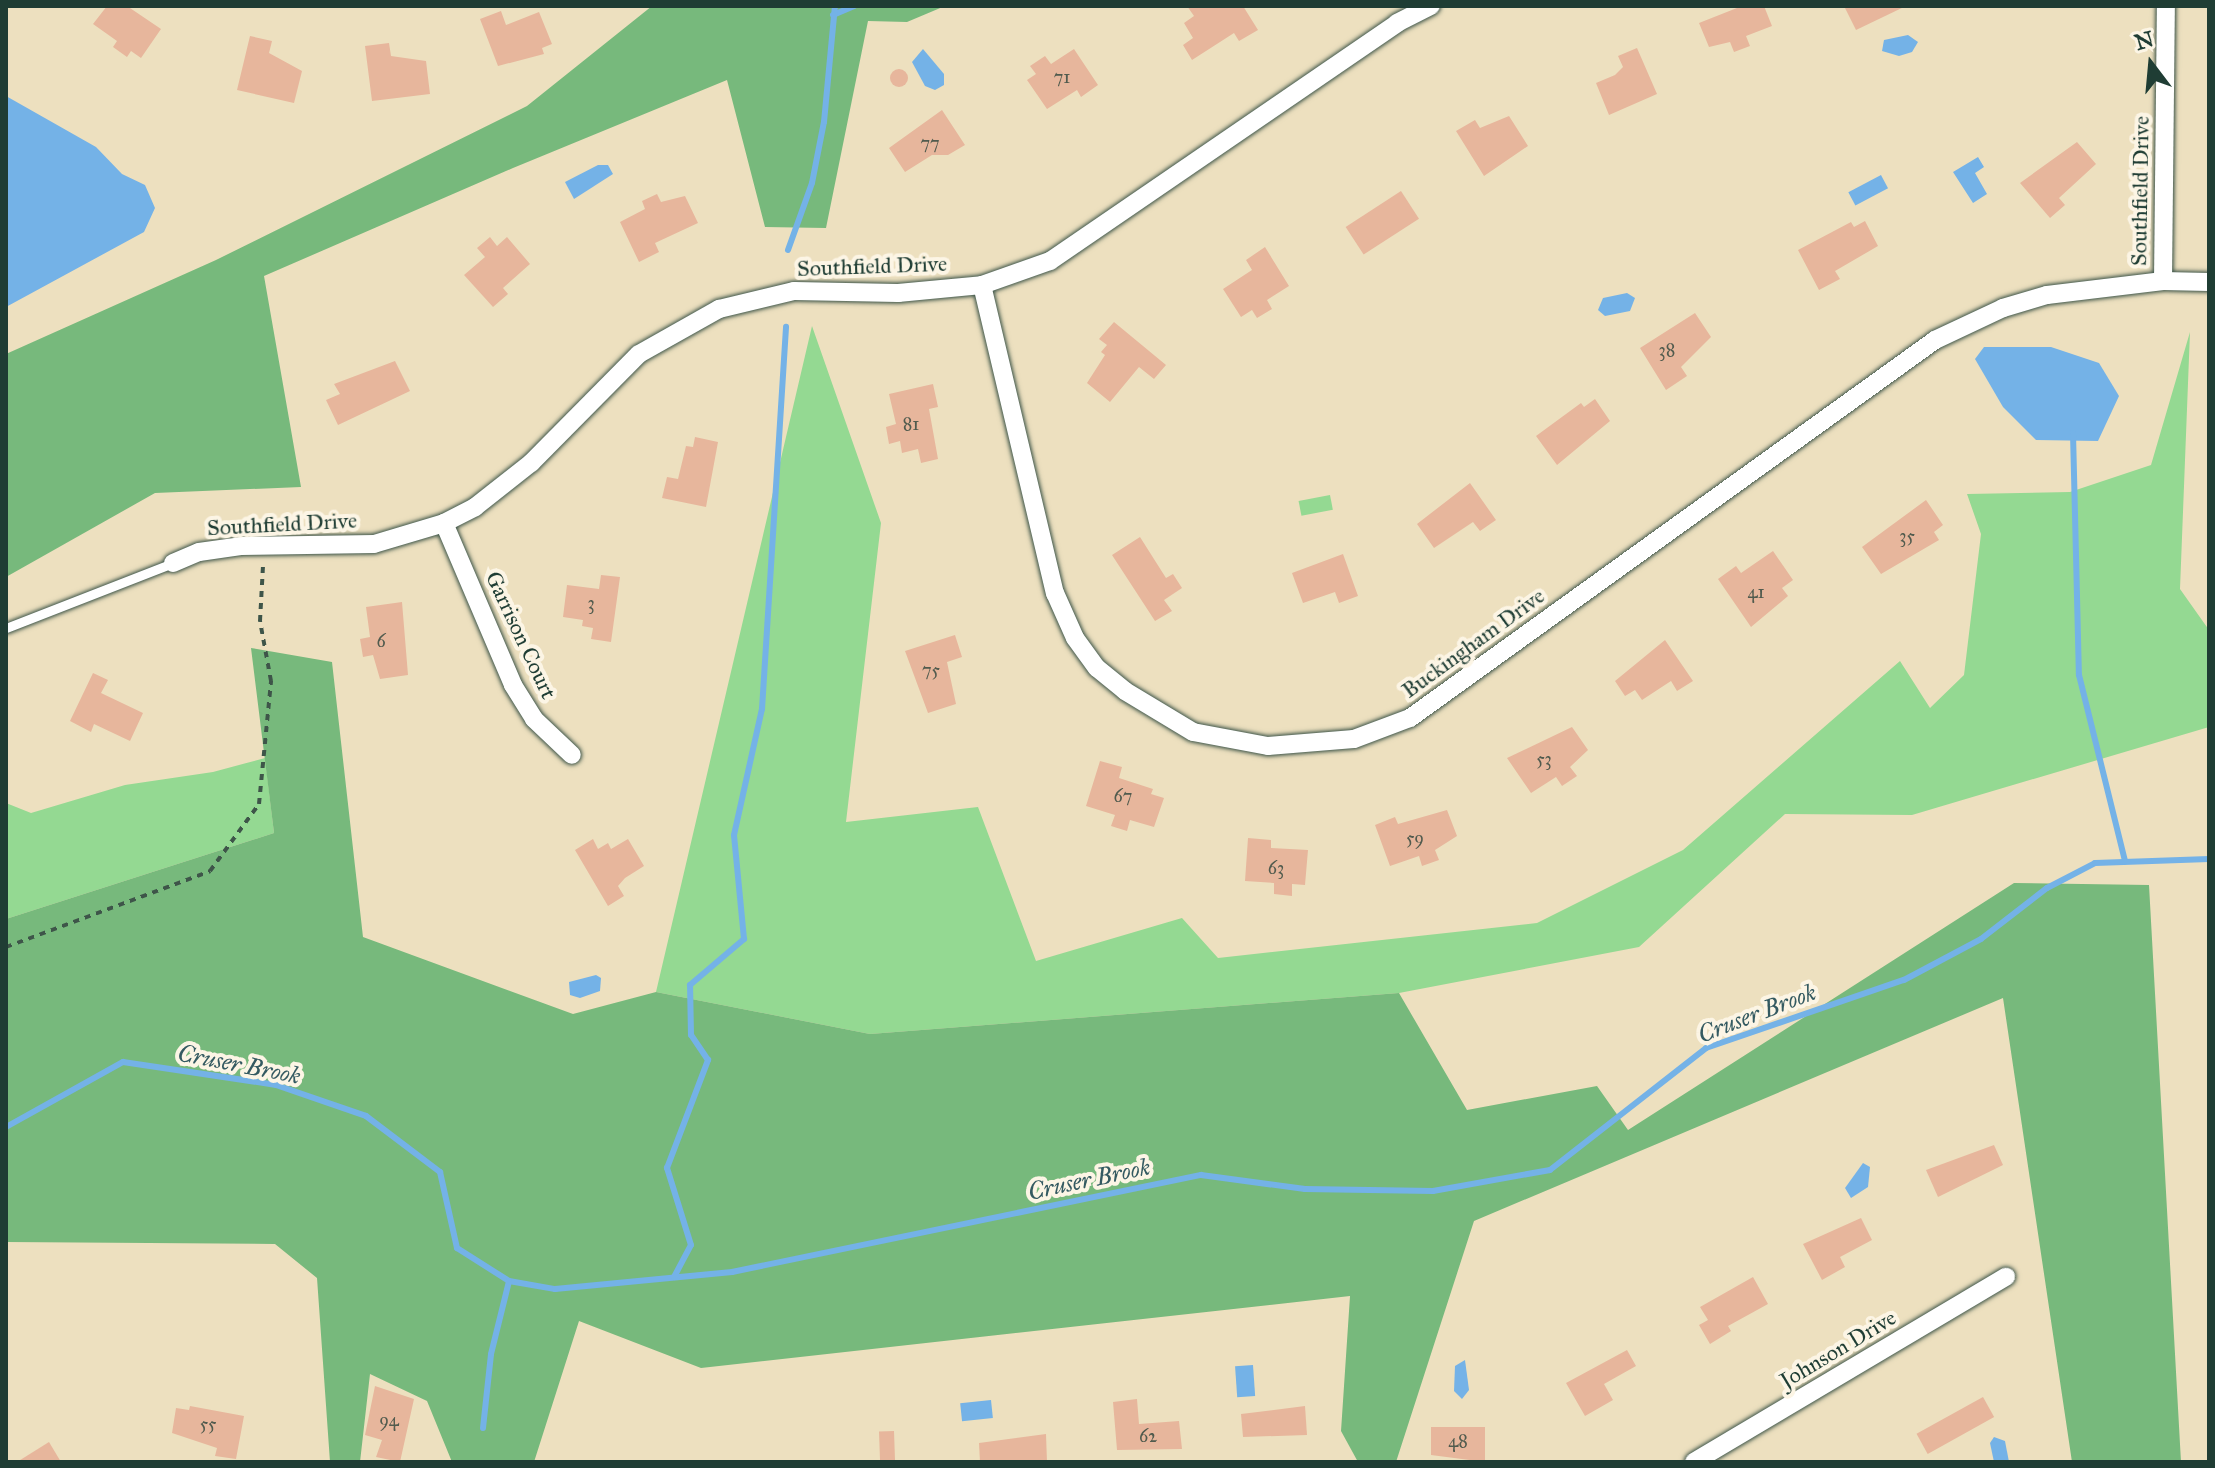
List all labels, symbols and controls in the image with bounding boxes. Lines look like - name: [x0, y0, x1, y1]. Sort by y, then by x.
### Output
- north arrow: [2111, 24, 2191, 104]
- text: N: [2132, 25, 2157, 56]
- house number: 71: [1054, 66, 1070, 88]
- street label: Southfield Drive: [2125, 116, 2155, 266]
- house number: 77: [920, 132, 940, 154]
- street label: Southfield Drive: [797, 250, 947, 282]
- house number: 38: [1659, 339, 1675, 361]
- house number: 81: [903, 413, 919, 435]
- street label: Southfield Drive: [206, 507, 358, 541]
- house number: 35: [1899, 525, 1915, 547]
- street label: Garrison Court: [480, 567, 562, 703]
- house number: 41: [1747, 581, 1765, 603]
- street label: Buckingham Drive: [1397, 582, 1549, 704]
- house number: 3: [587, 592, 595, 614]
- house number: 6: [376, 630, 386, 652]
- house number: 75: [922, 659, 940, 681]
- house number: 53: [1536, 748, 1552, 770]
- house number: 67: [1114, 785, 1132, 807]
- house number: 59: [1406, 827, 1424, 849]
- house number: 63: [1268, 857, 1284, 879]
- water label: Cruser Brook: [1694, 978, 1820, 1050]
- water label: Cruser Brook: [175, 1039, 303, 1091]
- water label: Cruser Brook: [1025, 1153, 1153, 1207]
- street label: Johnson Drive: [1775, 1304, 1901, 1394]
- house number: 94: [379, 1409, 399, 1431]
- house number: 55: [200, 1413, 216, 1435]
- house number: 62: [1139, 1425, 1157, 1447]
- house number: 48: [1448, 1430, 1468, 1452]

